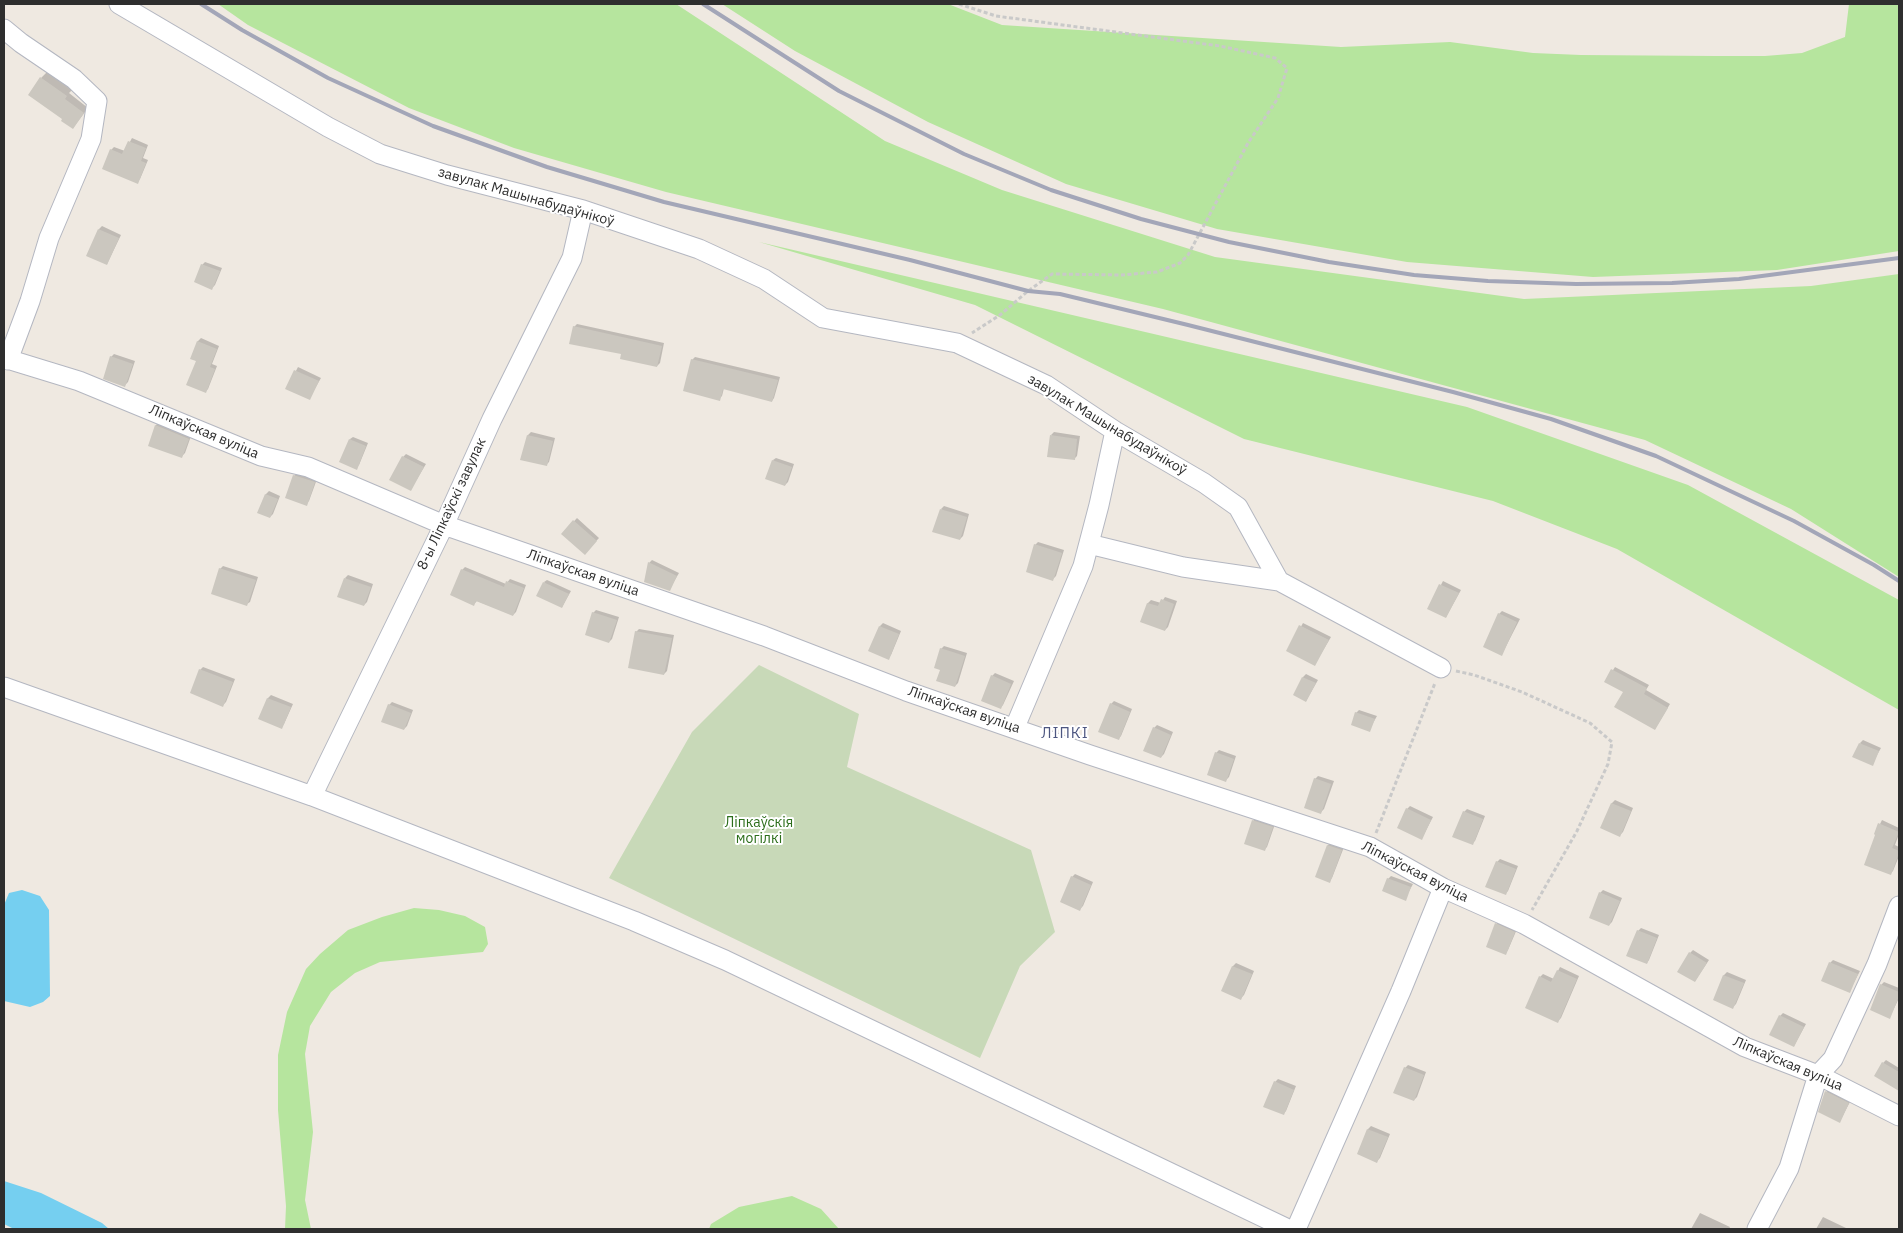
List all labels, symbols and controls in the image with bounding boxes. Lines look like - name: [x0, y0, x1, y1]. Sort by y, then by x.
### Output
- street label: завулак Машынабудаўнікоў: [436, 164, 616, 230]
- street label: завулак Машынабудаўнікоў: [1024, 371, 1190, 479]
- street label: Ліпкаўская вуліца: [147, 401, 261, 463]
- street label: 8-ы Ліпкаўскі завулак: [414, 435, 490, 573]
- street label: Ліпкаўская вуліца: [525, 546, 641, 600]
- street label: Ліпкаўская вуліца: [906, 683, 1022, 737]
- district label: ЛІПКІ: [1041, 725, 1089, 743]
- park label: Ліпкаўскія могілкі: [725, 815, 793, 848]
- street label: Ліпкаўская вуліца: [1359, 838, 1471, 906]
- street label: Ліпкаўская вуліца: [1731, 1033, 1845, 1095]

